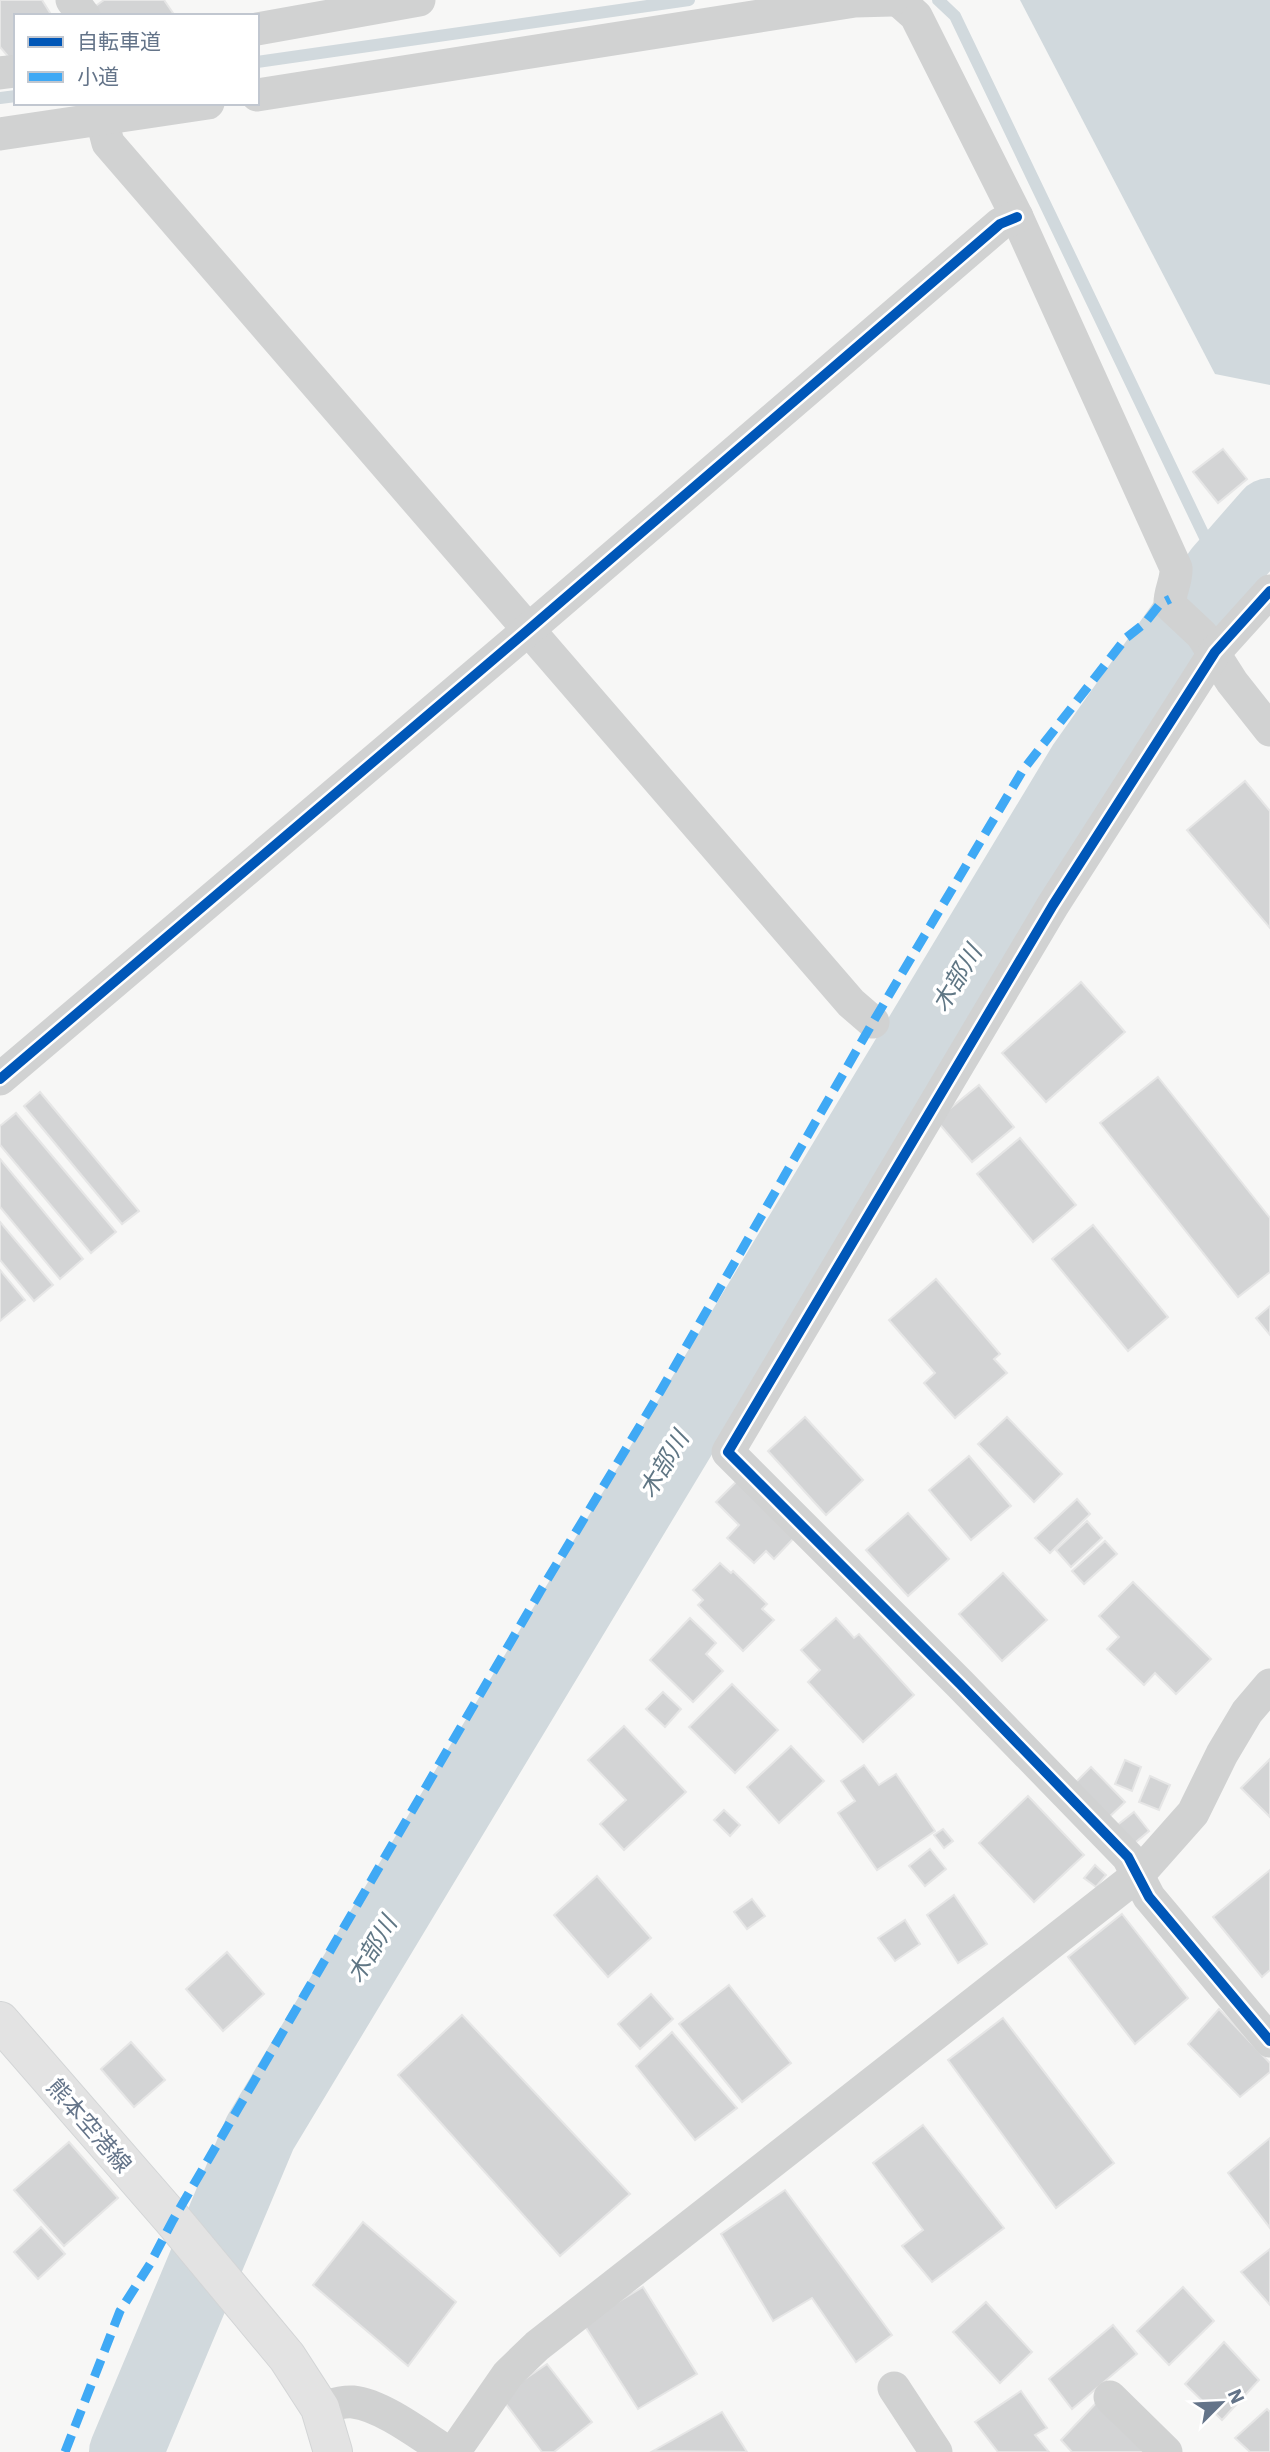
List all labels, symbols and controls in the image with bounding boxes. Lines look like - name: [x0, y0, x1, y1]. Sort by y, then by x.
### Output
- legend: [14, 14, 259, 105]
- text: 自転車道: [77, 27, 161, 55]
- text: 小道: [77, 62, 119, 90]
- water label: 木部川: [924, 936, 990, 1017]
- water label: 木部川: [631, 1422, 697, 1503]
- water label: 木部川: [339, 1907, 405, 1988]
- street label: 熊本空港線: [41, 2072, 139, 2178]
- north arrow: [1186, 2368, 1256, 2438]
- text: N: [1223, 2385, 1250, 2407]

